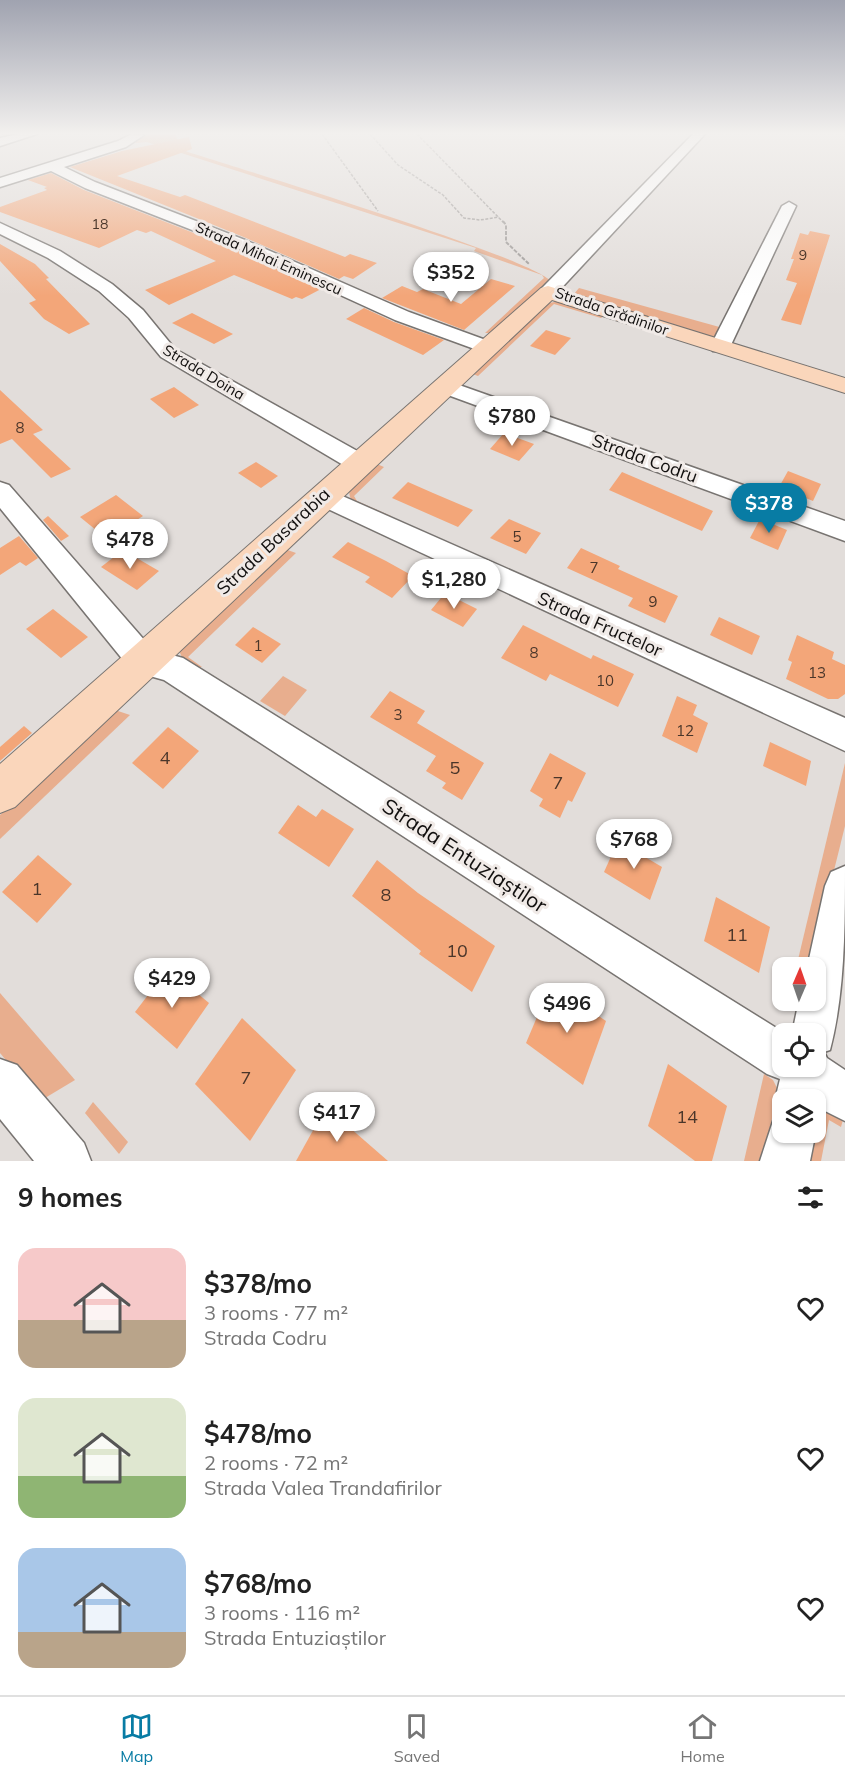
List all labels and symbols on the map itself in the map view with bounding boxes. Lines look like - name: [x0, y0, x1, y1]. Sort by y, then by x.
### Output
- house number: 18: [92, 215, 108, 233]
- street label: Strada Mihai Eminescu: [193, 217, 345, 299]
- house number: 9: [799, 246, 807, 264]
- pin: $352: [415, 252, 487, 303]
- street label: Strada Grădinilor: [553, 283, 672, 339]
- street label: Strada Doina: [160, 340, 248, 404]
- pin: $780: [476, 396, 548, 447]
- house number: 8: [15, 418, 25, 437]
- street label: Strada Codru: [589, 428, 701, 488]
- street label: Strada Basarabia: [211, 482, 335, 600]
- pin: $378: [733, 483, 805, 534]
- pin: $478: [94, 519, 166, 570]
- house number: 5: [512, 527, 522, 546]
- house number: 7: [589, 558, 599, 577]
- pin: $1,280: [405, 559, 503, 610]
- street label: Strada Fructelor: [534, 586, 666, 662]
- house number: 9: [648, 592, 658, 611]
- house number: 1: [253, 636, 263, 655]
- house number: 8: [529, 643, 539, 662]
- house number: 13: [808, 663, 826, 682]
- house number: 10: [596, 671, 614, 690]
- house number: 3: [393, 705, 403, 724]
- house number: 12: [676, 721, 694, 740]
- house number: 4: [160, 746, 171, 769]
- house number: 5: [450, 756, 461, 779]
- house number: 7: [553, 771, 563, 794]
- street label: Strada Entuziaștilor: [377, 792, 553, 919]
- pin: $768: [598, 819, 670, 870]
- house number: 1: [32, 877, 42, 900]
- house number: 8: [381, 883, 391, 906]
- house number: 11: [726, 923, 748, 946]
- house number: 10: [446, 939, 468, 962]
- north arrow: [772, 957, 826, 1011]
- pin: $429: [136, 958, 208, 1009]
- pin: $496: [531, 983, 603, 1034]
- house number: 7: [241, 1066, 251, 1089]
- pin: $417: [301, 1092, 373, 1143]
- house number: 14: [676, 1105, 698, 1128]

